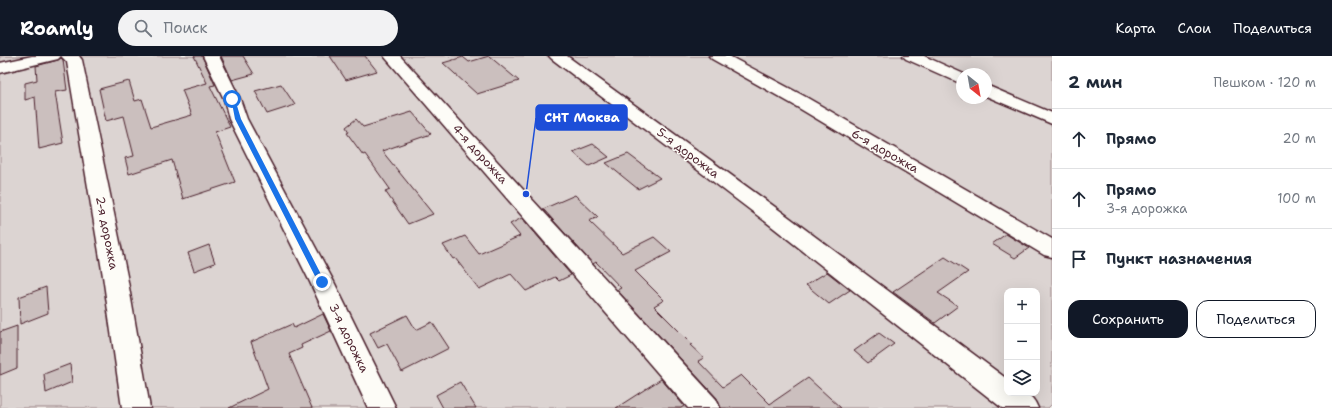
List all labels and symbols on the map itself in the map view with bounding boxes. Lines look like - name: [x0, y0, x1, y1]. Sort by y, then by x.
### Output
- north arrow: [956, 68, 992, 104]
- route start: [223, 90, 241, 108]
- callout: СНТ Моква: [536, 105, 627, 130]
- text: СНТ Моква: [544, 109, 620, 126]
- street label: 4-я дорожка: [449, 121, 511, 188]
- street label: 5-я дорожка: [654, 124, 723, 182]
- street label: 6-я дорожка: [848, 125, 922, 177]
- street label: 2-я дорожка: [92, 195, 122, 272]
- route end: [313, 273, 331, 291]
- street label: 3-я дорожка: [325, 301, 373, 376]

